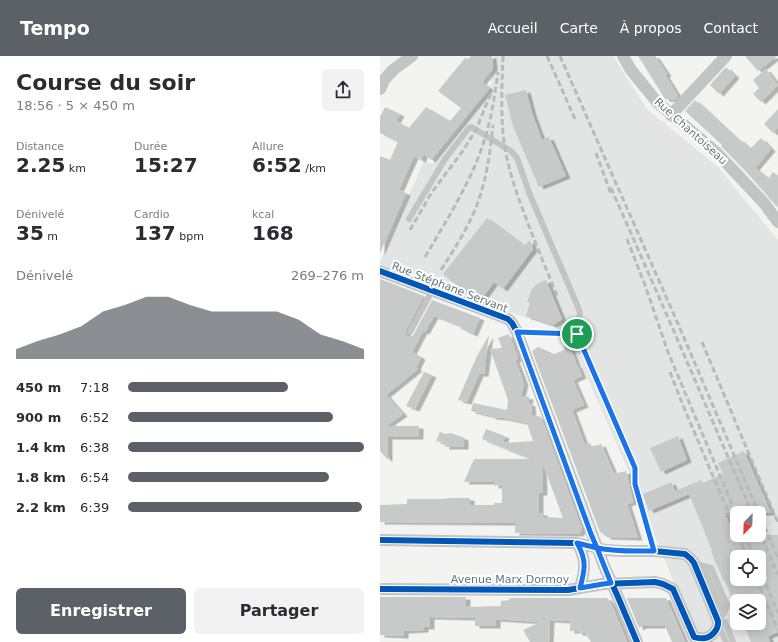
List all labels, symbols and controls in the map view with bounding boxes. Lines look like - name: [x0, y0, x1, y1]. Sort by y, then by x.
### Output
- text: Tempo: [20, 17, 90, 39]
- text: Accueil: [488, 20, 538, 36]
- text: Carte: [560, 20, 598, 36]
- text: À propos: [620, 20, 682, 36]
- text: Contact: [704, 20, 758, 36]
- button: share: [322, 69, 364, 111]
- text: Course du soir: [16, 70, 195, 95]
- street label: Rue Chantoiseau: [652, 95, 730, 167]
- text: 18:56 · 5 × 450 m: [16, 98, 135, 113]
- text: Distance: [16, 140, 64, 153]
- text: Durée: [134, 140, 167, 153]
- text: Allure: [252, 140, 284, 153]
- text: 2.25: [16, 153, 65, 177]
- text: 15:27: [134, 153, 198, 177]
- text: 6:52: [252, 153, 302, 177]
- text: km: [65, 162, 86, 175]
- text: /km: [302, 162, 326, 175]
- text: Dénivelé: [16, 208, 64, 221]
- text: Cardio: [134, 208, 170, 221]
- text: kcal: [252, 208, 274, 221]
- text: 35: [16, 221, 44, 245]
- text: 137: [134, 221, 176, 245]
- text: 168: [252, 221, 294, 245]
- text: m: [44, 230, 58, 243]
- text: bpm: [176, 230, 204, 243]
- street label: Rue Stéphane Servant: [390, 259, 510, 316]
- text: Dénivelé: [16, 268, 73, 283]
- text: 269–276 m: [291, 268, 364, 283]
- pin: [560, 317, 594, 351]
- icon: arrive: [566, 323, 588, 345]
- text: 450 m: [16, 380, 61, 395]
- text: 7:18: [80, 380, 109, 395]
- text: 900 m: [16, 410, 61, 425]
- text: 6:52: [80, 410, 109, 425]
- text: 1.4 km: [16, 440, 66, 455]
- text: 6:38: [80, 440, 109, 455]
- text: 1.8 km: [16, 470, 66, 485]
- text: 6:54: [80, 470, 109, 485]
- text: 2.2 km: [16, 500, 66, 515]
- text: 6:39: [80, 500, 109, 515]
- north arrow: [730, 506, 766, 542]
- map controls: [730, 506, 766, 630]
- button: locate: [730, 550, 766, 586]
- street label: Avenue Marx Dormoy: [451, 573, 570, 586]
- button: Enregistrer: [16, 588, 186, 634]
- button: Partager: [194, 588, 364, 634]
- button: layers: [730, 594, 766, 630]

